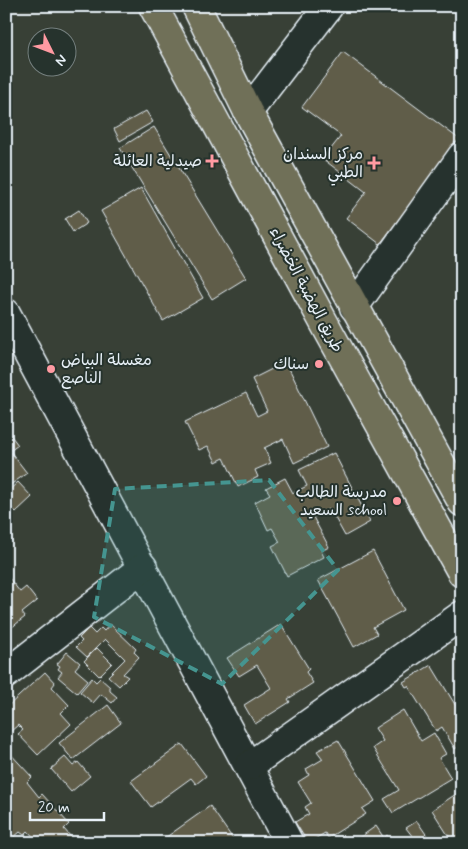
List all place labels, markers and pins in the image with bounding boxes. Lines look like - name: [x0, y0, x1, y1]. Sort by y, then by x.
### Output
- place label: مركز السندان الطبي: [283, 144, 363, 186]
- place label: صيدلية العائلة: [113, 151, 202, 172]
- marker: صيدلية العائلة: [206, 155, 218, 167]
- marker: مركز السندان الطبي: [367, 156, 381, 170]
- place label: مغسلة البياض الناصع: [61, 350, 152, 389]
- place label: سناك: [273, 354, 309, 375]
- marker: سناك: [313, 358, 325, 370]
- marker: مغسلة البياض الناصع: [45, 363, 57, 375]
- place label: مدرسة الطالب السعيد school: [295, 482, 387, 521]
- marker: مدرسة الطالب السعيد school: [391, 495, 403, 507]

